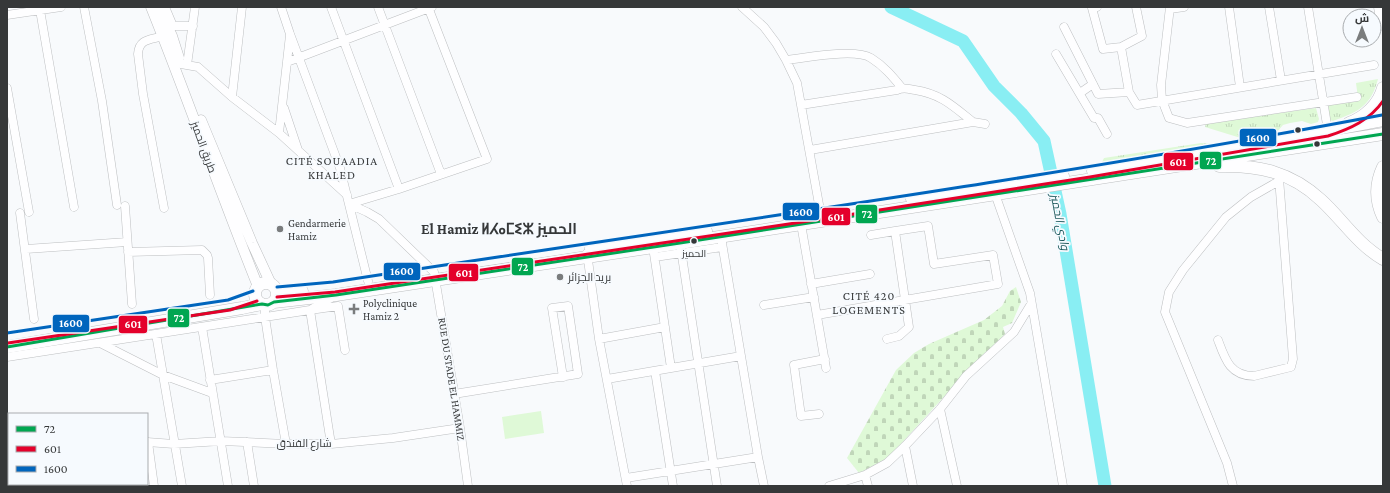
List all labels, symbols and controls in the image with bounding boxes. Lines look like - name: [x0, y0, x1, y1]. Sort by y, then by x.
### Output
- north arrow: [1342, 8, 1382, 48]
- text: ش: [1355, 12, 1369, 25]
- street label: طريق الحميز: [188, 119, 219, 175]
- unlabelled marker: [1293, 125, 1303, 135]
- line badge: 1600: [1239, 128, 1277, 147]
- text: 1600: [1246, 132, 1270, 144]
- unlabelled marker: [1312, 139, 1322, 149]
- line badge: 72: [1199, 151, 1222, 170]
- line badge: 601: [1163, 152, 1194, 171]
- district label: CITÉ SOUAADIA KHALED: [286, 154, 378, 182]
- text: 72: [1206, 155, 1217, 167]
- text: 601: [1170, 156, 1186, 168]
- water label: وادي الحميز: [1044, 190, 1073, 254]
- line badge: 1600: [782, 202, 820, 221]
- line badge: 72: [855, 204, 878, 224]
- text: 1600: [789, 206, 813, 218]
- line badge: 601: [821, 207, 851, 226]
- text: 72: [862, 208, 873, 220]
- text: 601: [828, 211, 844, 223]
- place label: Gendarmerie Hamiz: [288, 217, 346, 242]
- district label: El Hamiz ⵍⵃⴰⵎⵉⵣ الحميز: [421, 221, 577, 238]
- marker: Gendarmerie Hamiz: [275, 224, 285, 234]
- marker: الحميز: [689, 236, 699, 246]
- place label: الحميز: [681, 248, 706, 259]
- line badge: 72: [511, 257, 534, 276]
- text: 72: [518, 261, 529, 273]
- line badge: 1600: [383, 262, 421, 281]
- line badge: 601: [448, 263, 479, 282]
- text: 1600: [390, 265, 414, 277]
- text: 601: [456, 267, 472, 279]
- place label: بريد الجزائر: [567, 271, 611, 284]
- marker: بريد الجزائر: [555, 272, 565, 282]
- district label: CITÉ 420 LOGEMENTS: [832, 289, 906, 317]
- place label: Polyclinique Hamiz 2: [363, 297, 417, 322]
- marker: Polyclinique Hamiz 2: [348, 303, 360, 315]
- line badge: 72: [167, 308, 190, 328]
- text: 72: [174, 312, 185, 324]
- line badge: 1600: [52, 314, 90, 333]
- line badge: 601: [118, 315, 148, 334]
- text: 1600: [59, 317, 83, 329]
- street label: RUE DU STADE EL HAMMIZ: [436, 317, 468, 442]
- text: 601: [125, 318, 141, 330]
- legend: [8, 413, 148, 485]
- text: 72: [44, 422, 56, 436]
- street label: شارع الفندق: [277, 437, 332, 451]
- text: 601: [44, 442, 61, 456]
- text: 1600: [44, 462, 68, 476]

